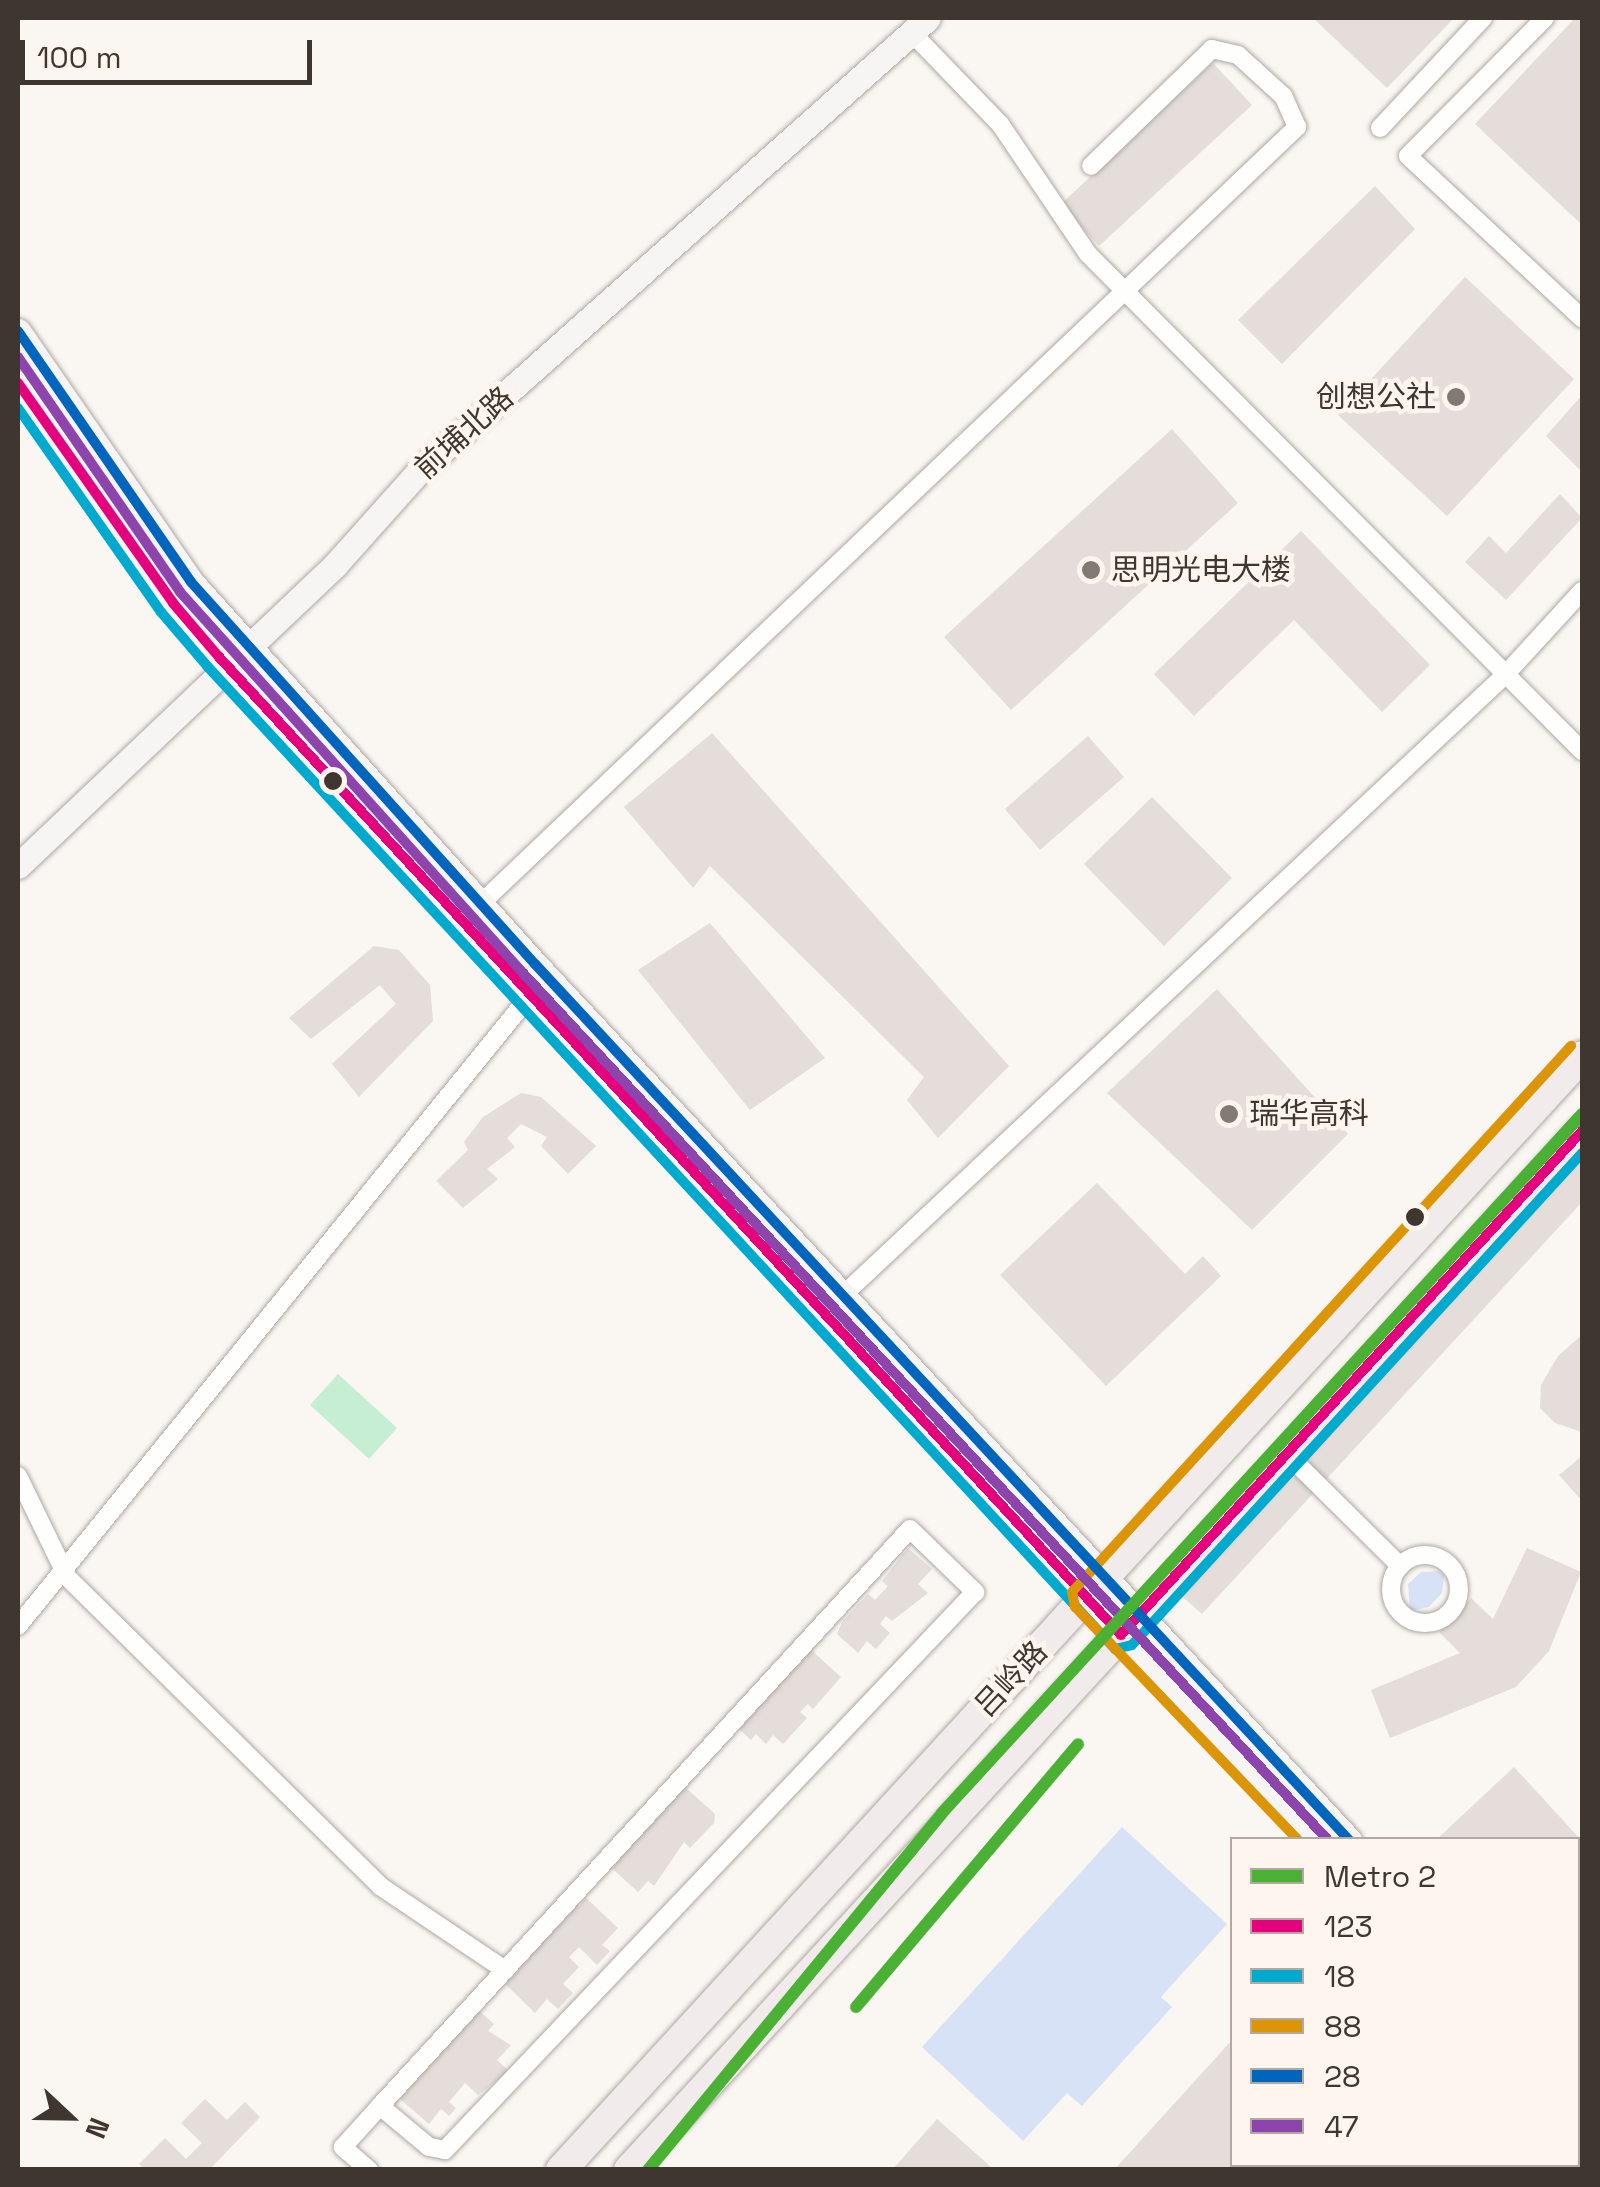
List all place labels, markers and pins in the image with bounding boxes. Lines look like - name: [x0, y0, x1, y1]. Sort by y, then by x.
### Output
- place label: 创想公社: [1316, 379, 1436, 415]
- marker: 创想公社: [1445, 386, 1467, 408]
- place label: 思明光电大楼: [1111, 552, 1291, 588]
- marker: 思明光电大楼: [1080, 559, 1102, 581]
- unlabelled marker: [323, 771, 343, 791]
- place label: 瑞华高科: [1249, 1096, 1369, 1132]
- marker: 瑞华高科: [1218, 1103, 1240, 1125]
- unlabelled marker: [1405, 1207, 1425, 1227]

